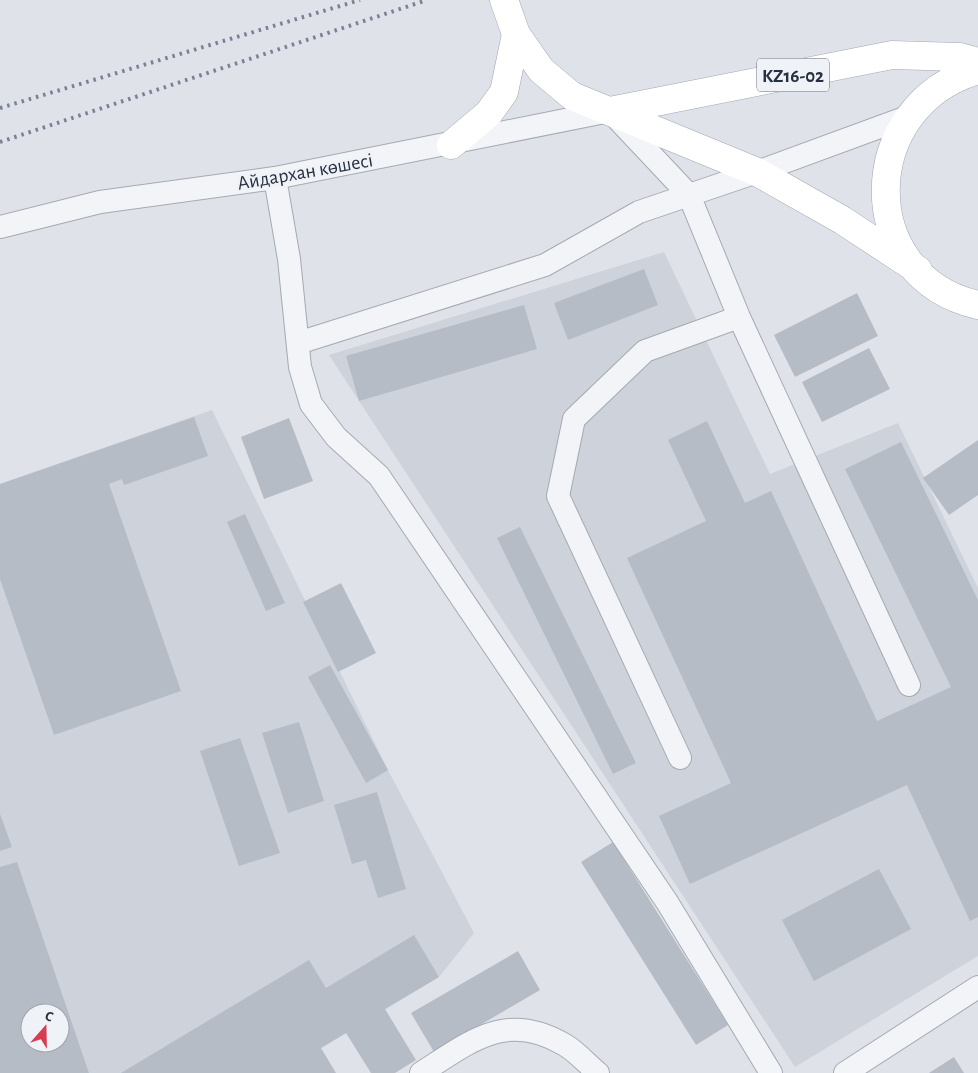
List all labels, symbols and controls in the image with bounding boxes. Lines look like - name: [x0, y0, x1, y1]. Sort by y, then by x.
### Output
- road number: KZ16-02: [757, 58, 829, 92]
- street label: Айдархан көшесі: [236, 150, 375, 194]
- north arrow: [20, 1003, 70, 1053]
- text: С: [43, 1009, 55, 1025]

